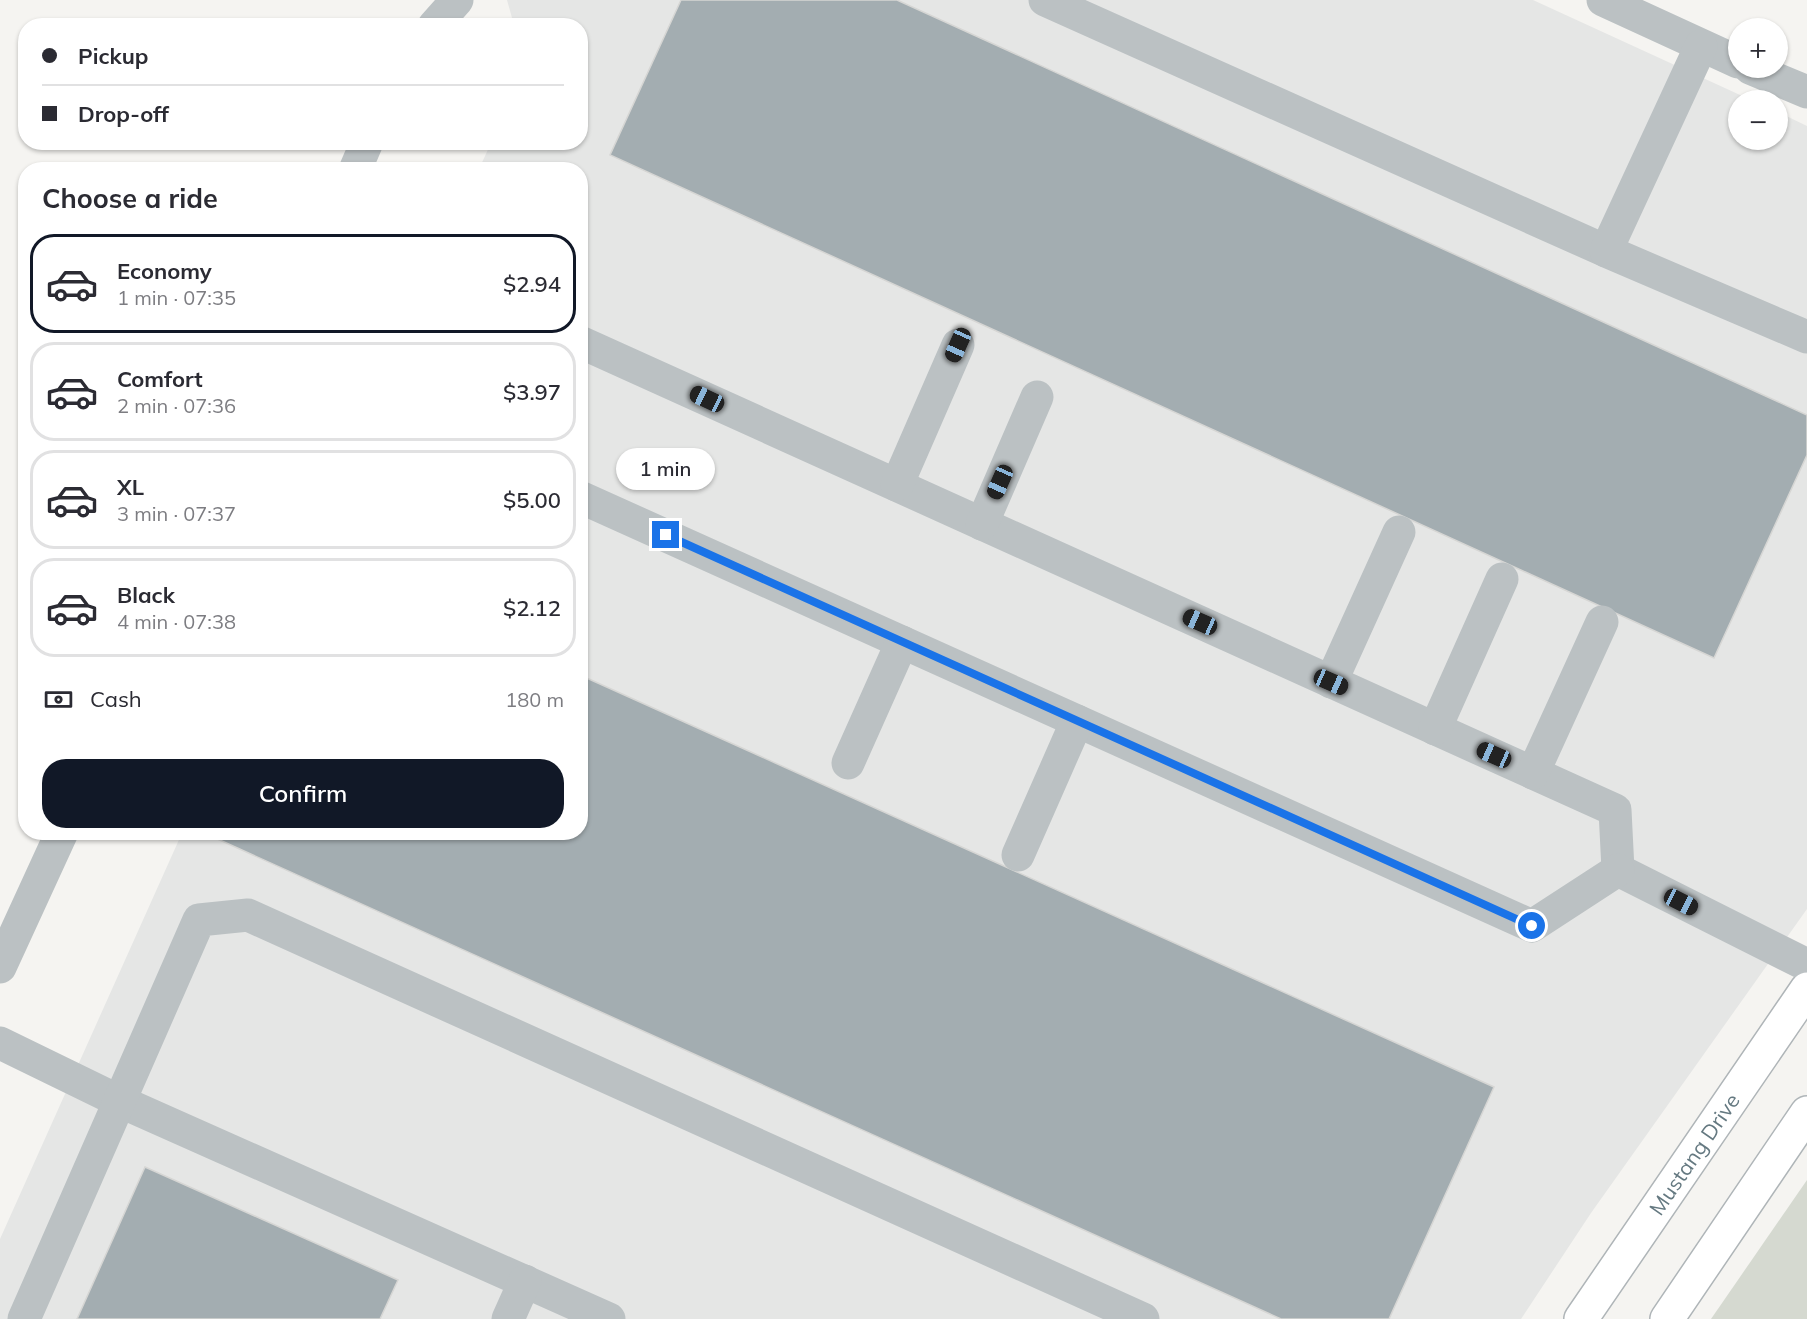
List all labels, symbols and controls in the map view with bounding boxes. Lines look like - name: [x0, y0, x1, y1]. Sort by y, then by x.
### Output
- map controls: [1728, 18, 1788, 150]
- button: +: [1728, 18, 1788, 78]
- text: Pickup: [78, 42, 148, 70]
- button: −: [1728, 90, 1788, 150]
- text: Drop-off: [78, 100, 169, 128]
- text: Choose a ride: [42, 181, 218, 215]
- icon: car: [45, 257, 99, 311]
- text: Economy: [117, 257, 212, 285]
- text: $2.94: [503, 270, 561, 298]
- text: 1 min · 07:35: [117, 285, 236, 310]
- car: [942, 325, 974, 365]
- icon: car: [45, 365, 99, 419]
- text: Comfort: [117, 365, 203, 393]
- text: $3.97: [503, 378, 561, 406]
- car: [687, 383, 727, 415]
- text: 2 min · 07:36: [117, 393, 236, 418]
- callout: 1 min: [616, 448, 716, 490]
- text: 1 min: [640, 456, 691, 481]
- car: [984, 462, 1016, 502]
- icon: car: [45, 473, 99, 527]
- text: XL: [117, 473, 144, 501]
- text: $5.00: [503, 486, 561, 514]
- text: 3 min · 07:37: [117, 501, 236, 526]
- route end: [652, 521, 679, 548]
- icon: car: [45, 581, 99, 635]
- text: Black: [117, 581, 175, 609]
- text: $2.12: [503, 594, 561, 622]
- car: [1180, 606, 1220, 638]
- text: 4 min · 07:38: [117, 609, 236, 634]
- car: [1311, 666, 1351, 698]
- icon: cash: [42, 683, 75, 716]
- text: Cash: [90, 685, 142, 713]
- text: 180 m: [505, 687, 564, 712]
- car: [1474, 739, 1514, 771]
- button: Confirm: [42, 759, 564, 828]
- car: [1661, 886, 1701, 918]
- route start: [1518, 912, 1545, 939]
- street label: Mustang Drive: [1643, 1088, 1745, 1220]

